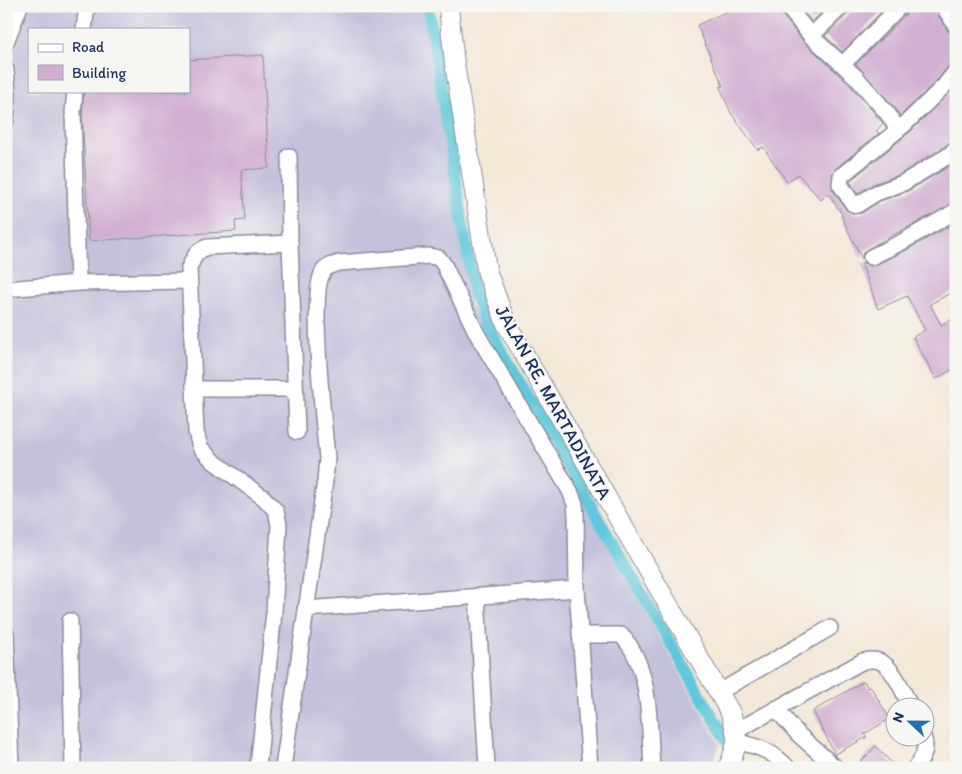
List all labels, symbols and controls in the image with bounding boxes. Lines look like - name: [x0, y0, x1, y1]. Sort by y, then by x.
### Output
- legend: [28, 28, 190, 92]
- text: Road: [72, 38, 105, 56]
- text: Building: [72, 64, 126, 82]
- street label: JALAN RE. MARTADINATA: [490, 301, 617, 503]
- north arrow: [884, 696, 934, 746]
- text: N: [889, 710, 908, 725]

